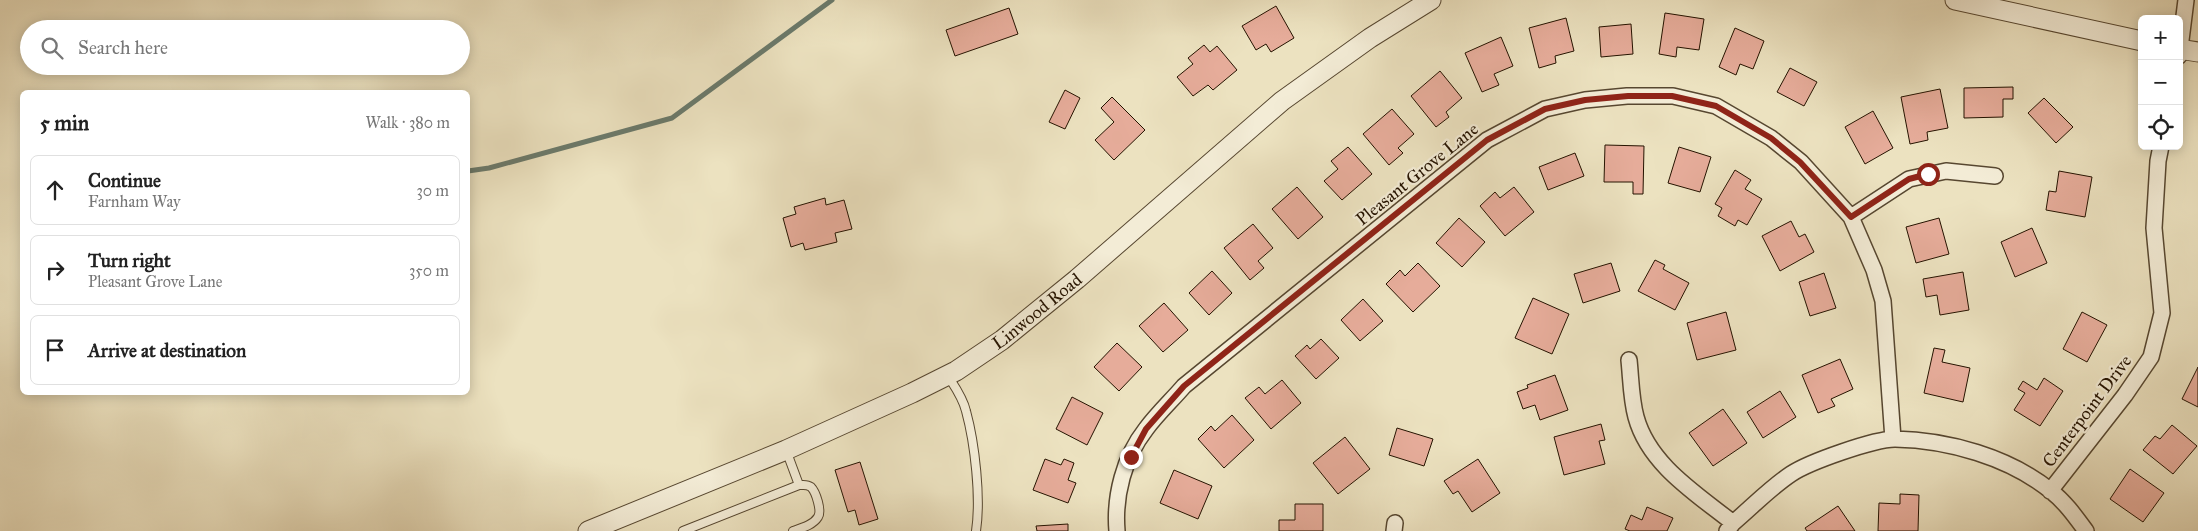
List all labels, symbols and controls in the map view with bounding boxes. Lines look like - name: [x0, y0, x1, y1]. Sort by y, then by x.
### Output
- map controls: [2138, 15, 2183, 150]
- button: +: [2138, 15, 2183, 60]
- search box: [20, 20, 470, 75]
- icon: search: [38, 34, 66, 62]
- text: Search here: [78, 36, 168, 59]
- button: −: [2138, 60, 2183, 105]
- button: locate: [2138, 105, 2183, 150]
- text: 5 min: [40, 110, 89, 136]
- text: Walk · 380 m: [366, 113, 450, 132]
- street label: Pleasant Grove Lane: [1351, 118, 1483, 230]
- route start: [1917, 163, 1940, 186]
- text: Continue: [88, 169, 161, 192]
- icon: ahead: [41, 176, 69, 204]
- text: 30 m: [416, 181, 449, 200]
- text: Farnham Way: [88, 192, 181, 211]
- text: Turn right: [88, 249, 171, 272]
- icon: right: [41, 256, 69, 284]
- text: 350 m: [409, 261, 449, 280]
- street label: Linwood Road: [988, 269, 1086, 354]
- text: Pleasant Grove Lane: [88, 272, 222, 291]
- icon: arrive: [41, 336, 69, 364]
- text: Arrive at destination: [88, 339, 246, 362]
- street label: Centerpoint Drive: [2038, 351, 2136, 471]
- route end: [1120, 446, 1143, 469]

